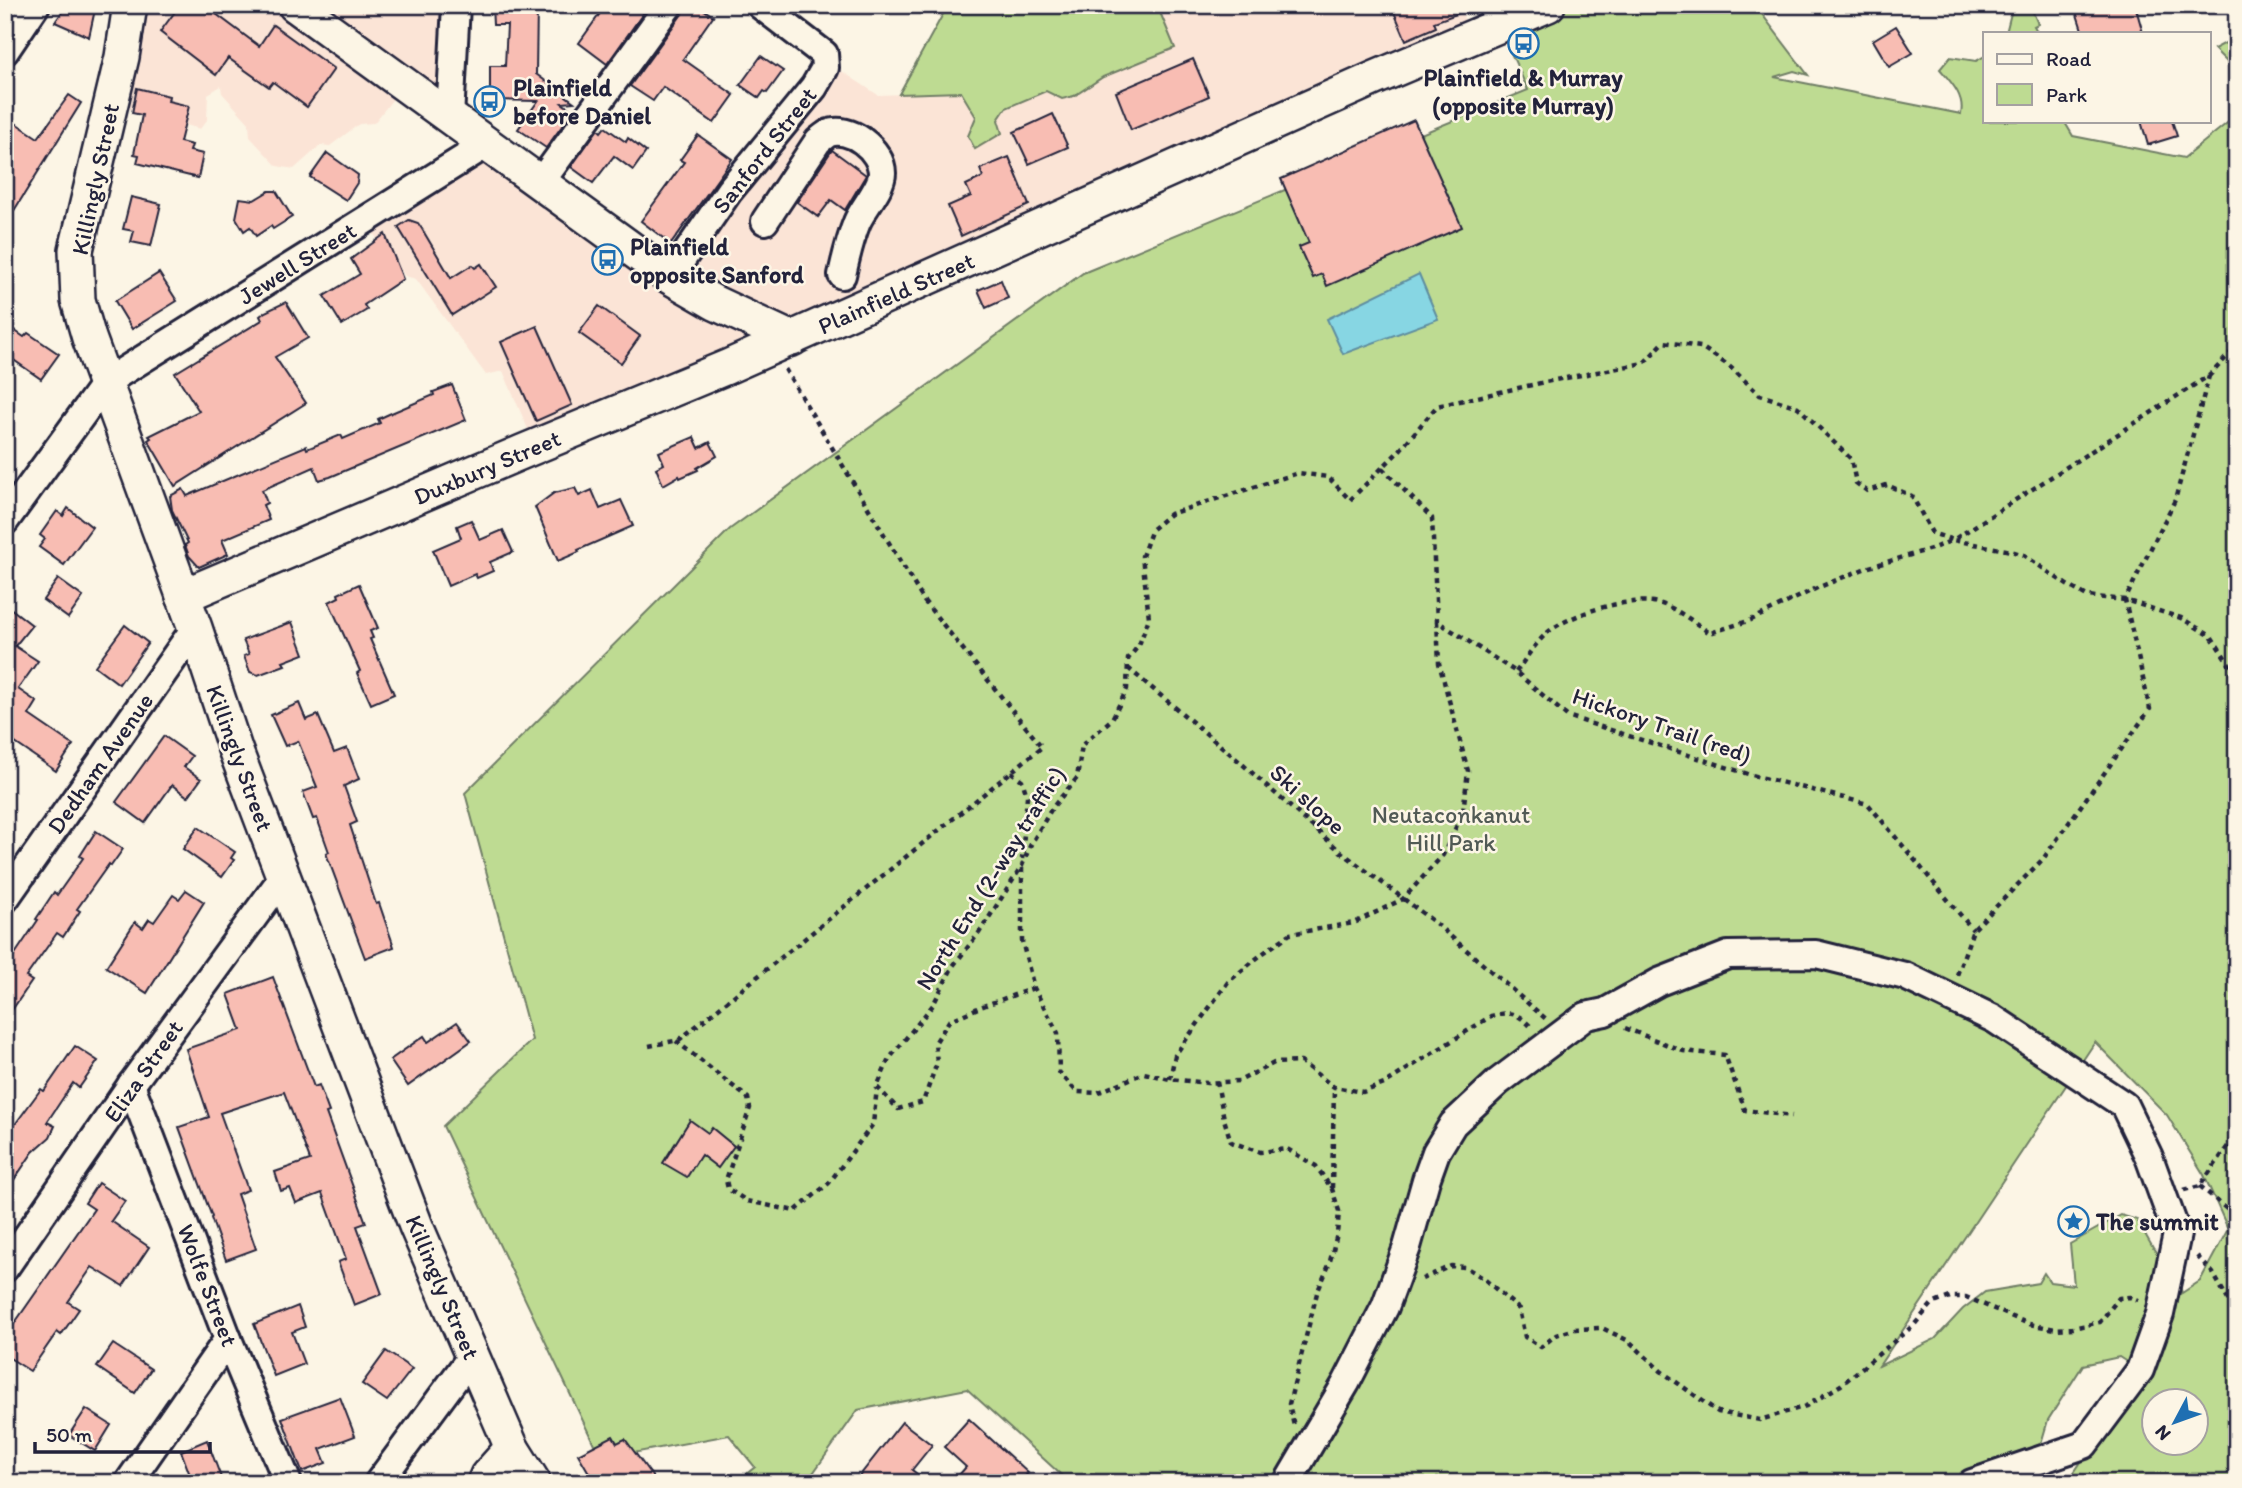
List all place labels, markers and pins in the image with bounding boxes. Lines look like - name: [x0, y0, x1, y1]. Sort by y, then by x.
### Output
- bus stop icon: Plainfield & Murray (opposite Murray): [1506, 26, 1540, 60]
- place label: Plainfield & Murray (opposite Murray): [1424, 63, 1623, 121]
- place label: Plainfield before Daniel: [513, 73, 651, 130]
- bus stop icon: Plainfield before Daniel: [473, 84, 507, 118]
- place label: Plainfield opposite Sanford: [630, 232, 804, 290]
- bus stop icon: Plainfield opposite Sanford: [590, 243, 624, 277]
- place icon: The summit: [2056, 1204, 2090, 1238]
- place label: The summit: [2095, 1207, 2218, 1236]

